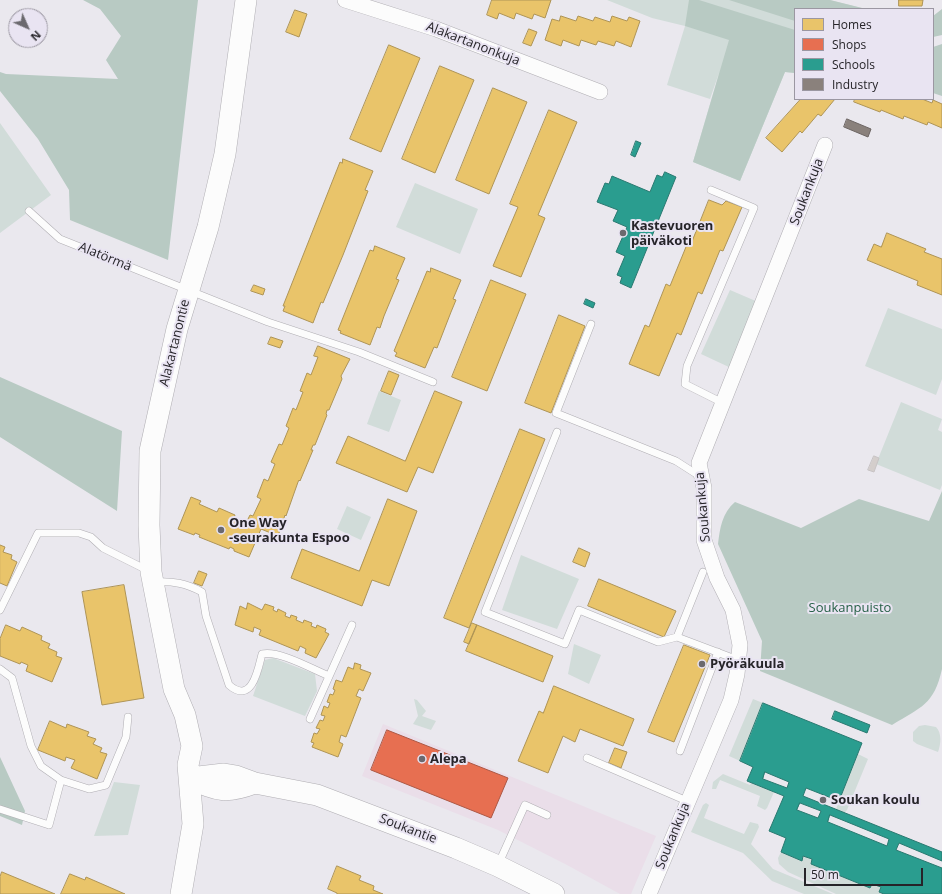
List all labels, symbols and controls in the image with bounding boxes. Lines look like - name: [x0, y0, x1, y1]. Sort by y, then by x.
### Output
- north arrow: [8, 8, 48, 48]
- legend: [794, 8, 934, 100]
- text: Homes: [832, 16, 872, 33]
- street label: Alakartanonkuja: [424, 19, 522, 69]
- text: N: [28, 28, 45, 45]
- text: Shops: [832, 36, 866, 53]
- text: Schools: [832, 56, 875, 73]
- text: Industry: [832, 76, 878, 93]
- street label: Soukankuja: [787, 156, 827, 228]
- place label: Kastevuoren päiväkoti: [631, 218, 713, 249]
- marker: Kastevuoren päiväkoti: [618, 228, 628, 238]
- street label: Alatörmä: [76, 239, 134, 275]
- street label: Alakartanontie: [157, 298, 193, 388]
- street label: Soukankuja: [692, 471, 714, 543]
- place label: One Way -seurakunta Espoo: [229, 515, 350, 546]
- marker: One Way -seurakunta Espoo: [216, 525, 226, 535]
- park label: Soukanpuisto: [809, 600, 891, 616]
- place label: Pyöräkuula: [710, 656, 784, 672]
- marker: Pyöräkuula: [697, 659, 707, 669]
- place label: Alepa: [430, 751, 467, 767]
- marker: Alepa: [417, 754, 427, 764]
- place label: Soukan koulu: [831, 792, 920, 808]
- marker: Soukan koulu: [818, 795, 828, 805]
- street label: Soukankuja: [653, 801, 693, 871]
- street label: Soukantie: [377, 811, 439, 847]
- scale bar: [806, 860, 925, 886]
- text: 50 m: [811, 866, 839, 883]

